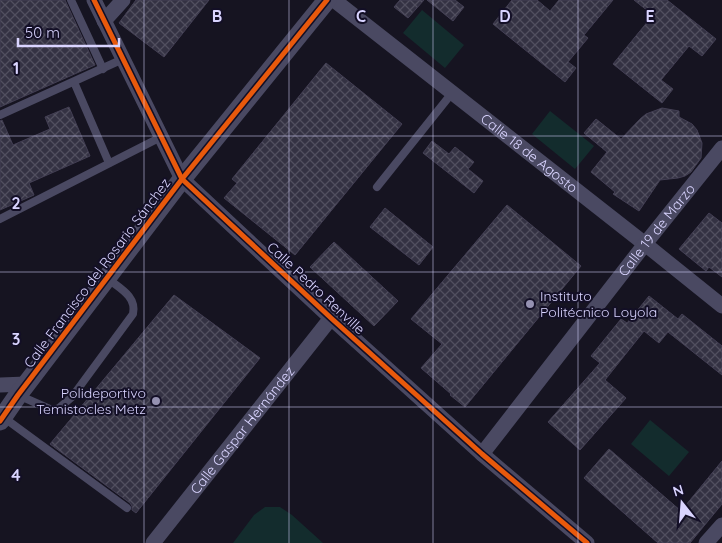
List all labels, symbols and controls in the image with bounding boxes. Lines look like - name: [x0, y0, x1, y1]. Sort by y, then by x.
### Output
- text: B: [212, 6, 222, 26]
- text: C: [356, 6, 366, 26]
- text: D: [499, 6, 511, 26]
- text: E: [645, 6, 655, 26]
- scale bar: [18, 15, 119, 47]
- text: 50 m: [25, 23, 60, 42]
- text: 1: [13, 58, 19, 78]
- street label: Calle 18 de Agosto: [477, 109, 581, 197]
- street label: Calle Francisco del Rosario Sánchez: [20, 174, 174, 371]
- street label: Calle 19 de Marzo: [614, 180, 699, 280]
- text: 2: [11, 193, 21, 213]
- street label: Calle Pedro Renville: [263, 238, 369, 338]
- place label: Instituto Politécnico Loyola: [540, 287, 657, 321]
- marker: Instituto Politécnico Loyola: [524, 298, 536, 310]
- text: 3: [12, 329, 20, 349]
- street label: Calle Gaspar Hernández: [186, 362, 299, 498]
- place label: Polideportivo Temistocles Metz: [36, 384, 146, 418]
- marker: Polideportivo Temistocles Metz: [150, 395, 162, 407]
- text: 4: [11, 465, 21, 485]
- north arrow: [657, 478, 707, 528]
- text: N: [671, 480, 686, 501]

